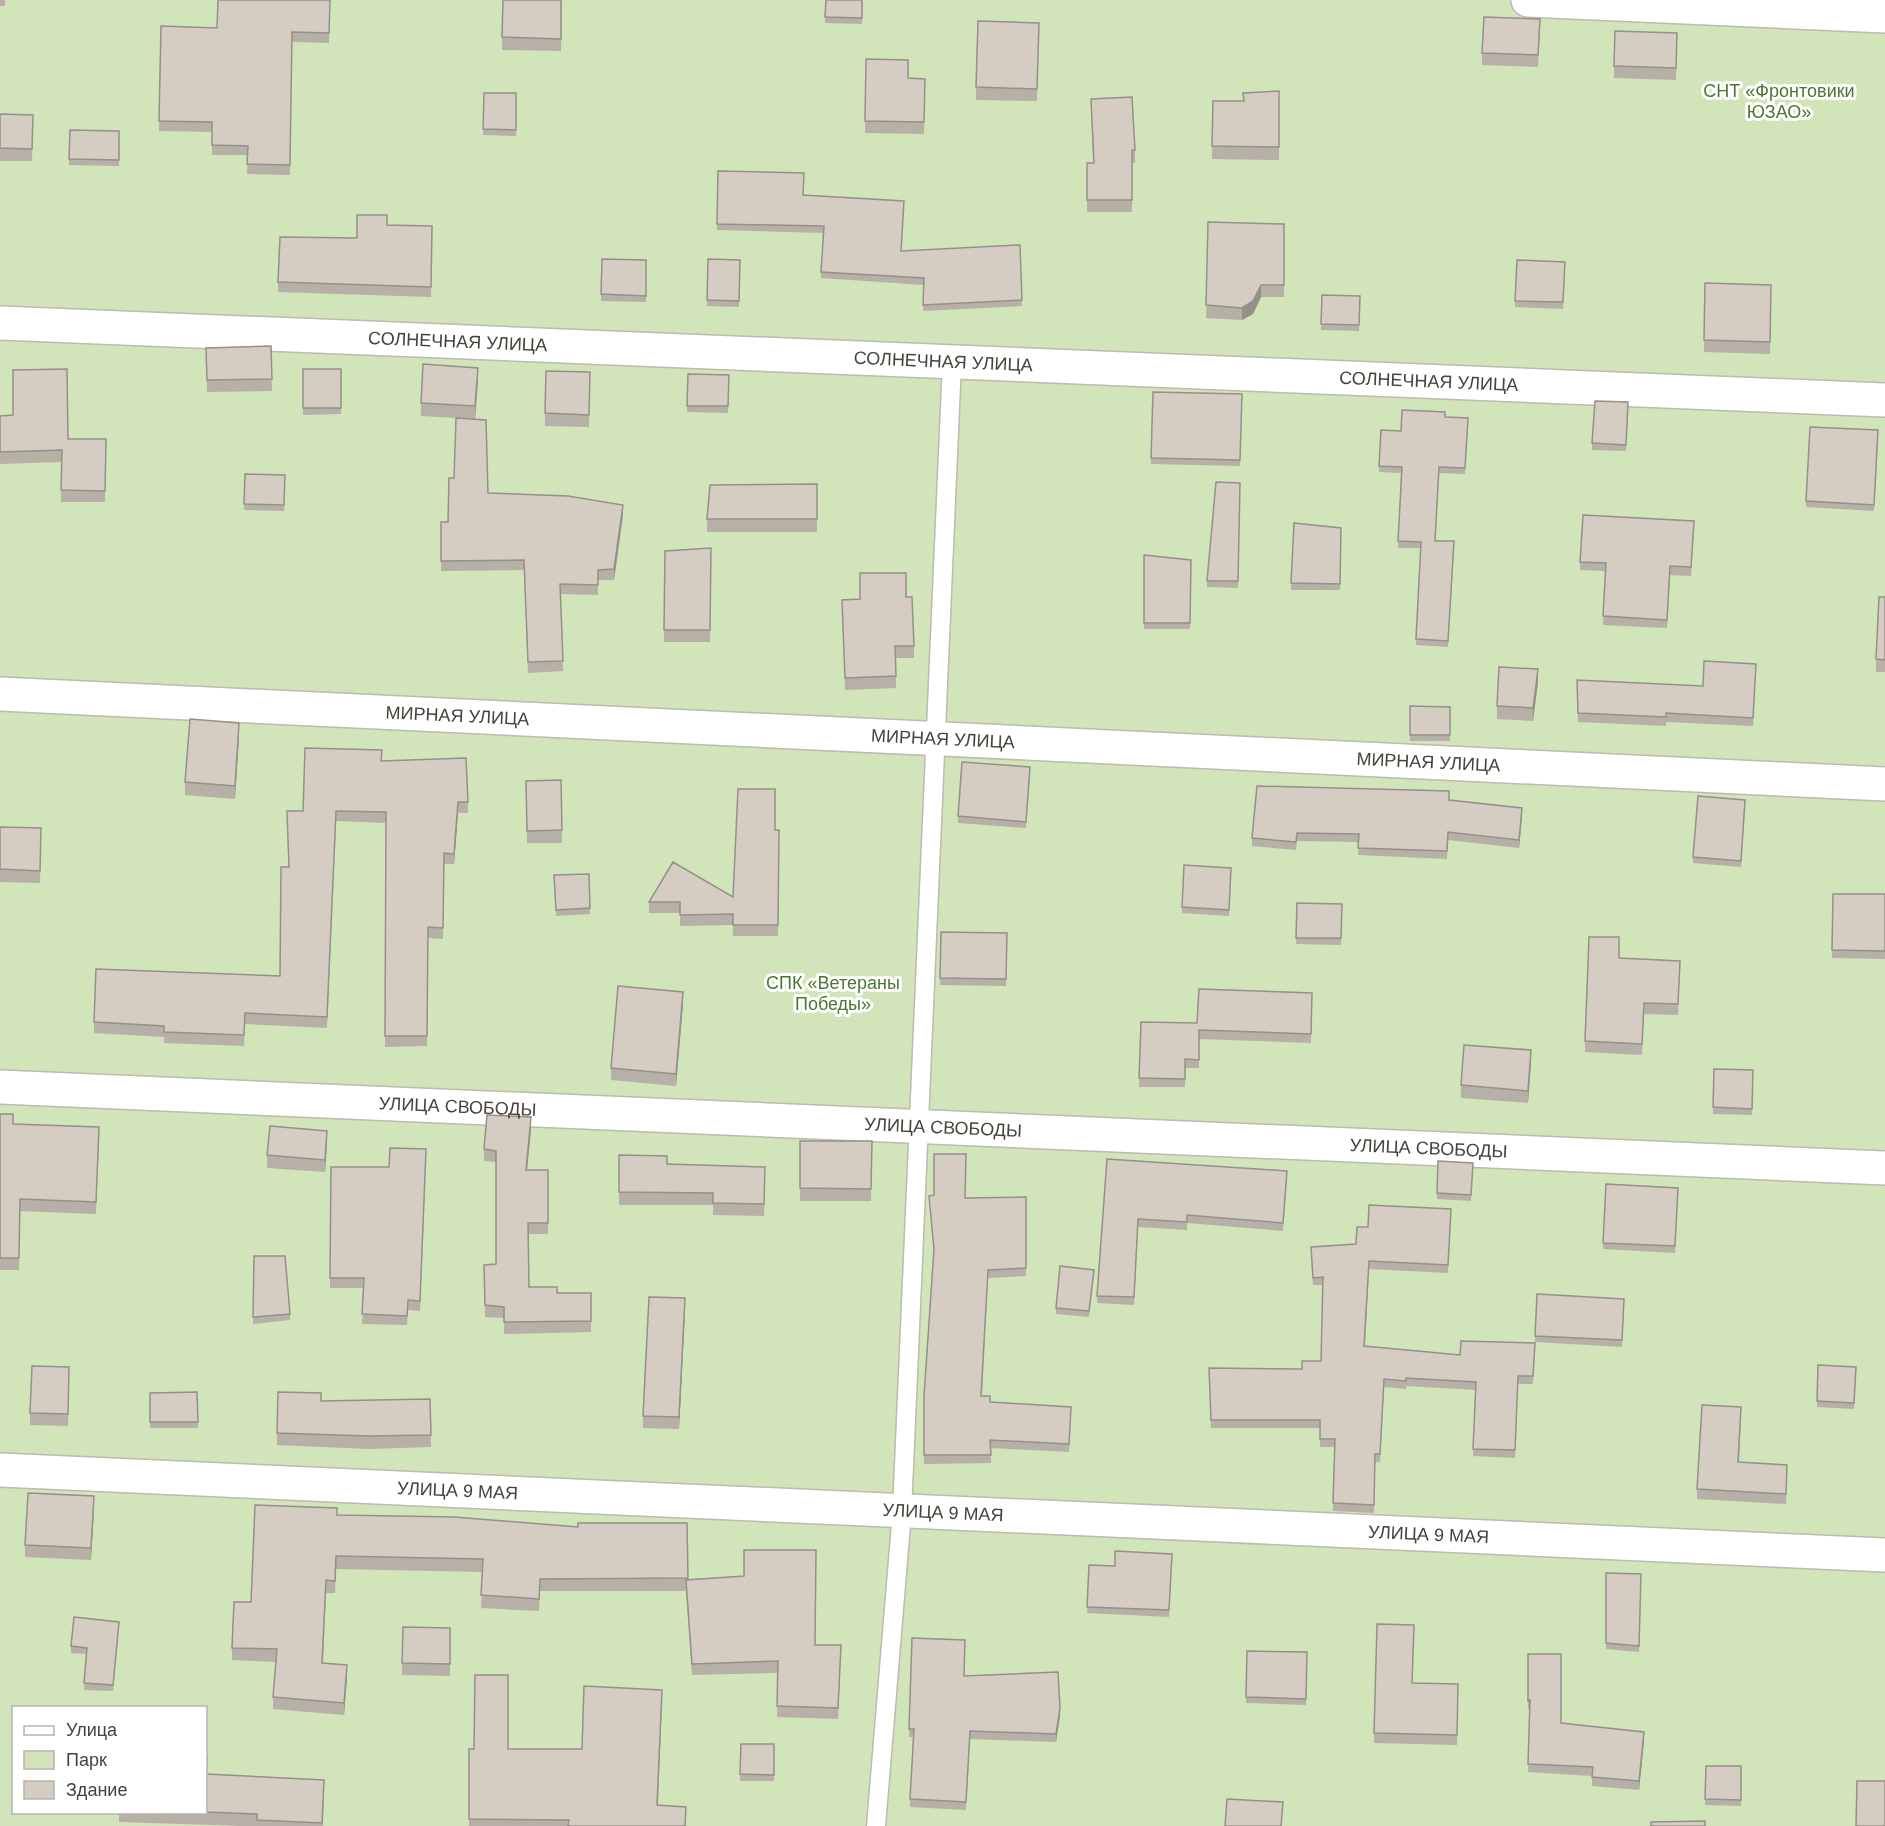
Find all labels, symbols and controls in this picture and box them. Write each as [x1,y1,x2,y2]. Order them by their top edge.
park label: СНТ «Фронтовики ЮЗАО» [1703,81,1855,122]
street label: СОЛНЕЧНАЯ УЛИЦА [368,328,548,355]
street label: СОЛНЕЧНАЯ УЛИЦА [853,348,1033,375]
street label: СОЛНЕЧНАЯ УЛИЦА [1339,368,1519,395]
street label: МИРНАЯ УЛИЦА [385,702,530,729]
street label: МИРНАЯ УЛИЦА [871,726,1015,752]
street label: МИРНАЯ УЛИЦА [1356,749,1501,776]
park label: СПК «Ветераны Победы» [766,973,900,1014]
street label: УЛИЦА СВОБОДЫ [378,1093,537,1120]
street label: УЛИЦА СВОБОДЫ [864,1114,1022,1141]
street label: УЛИЦА СВОБОДЫ [1349,1135,1508,1162]
street label: УЛИЦА 9 МАЯ [397,1478,518,1503]
street label: УЛИЦА 9 МАЯ [882,1500,1004,1525]
street label: УЛИЦА 9 МАЯ [1368,1522,1489,1547]
legend [12,1706,207,1814]
text: Улица [66,1720,118,1740]
text: Парк [66,1750,107,1770]
text: Здание [66,1780,127,1800]

